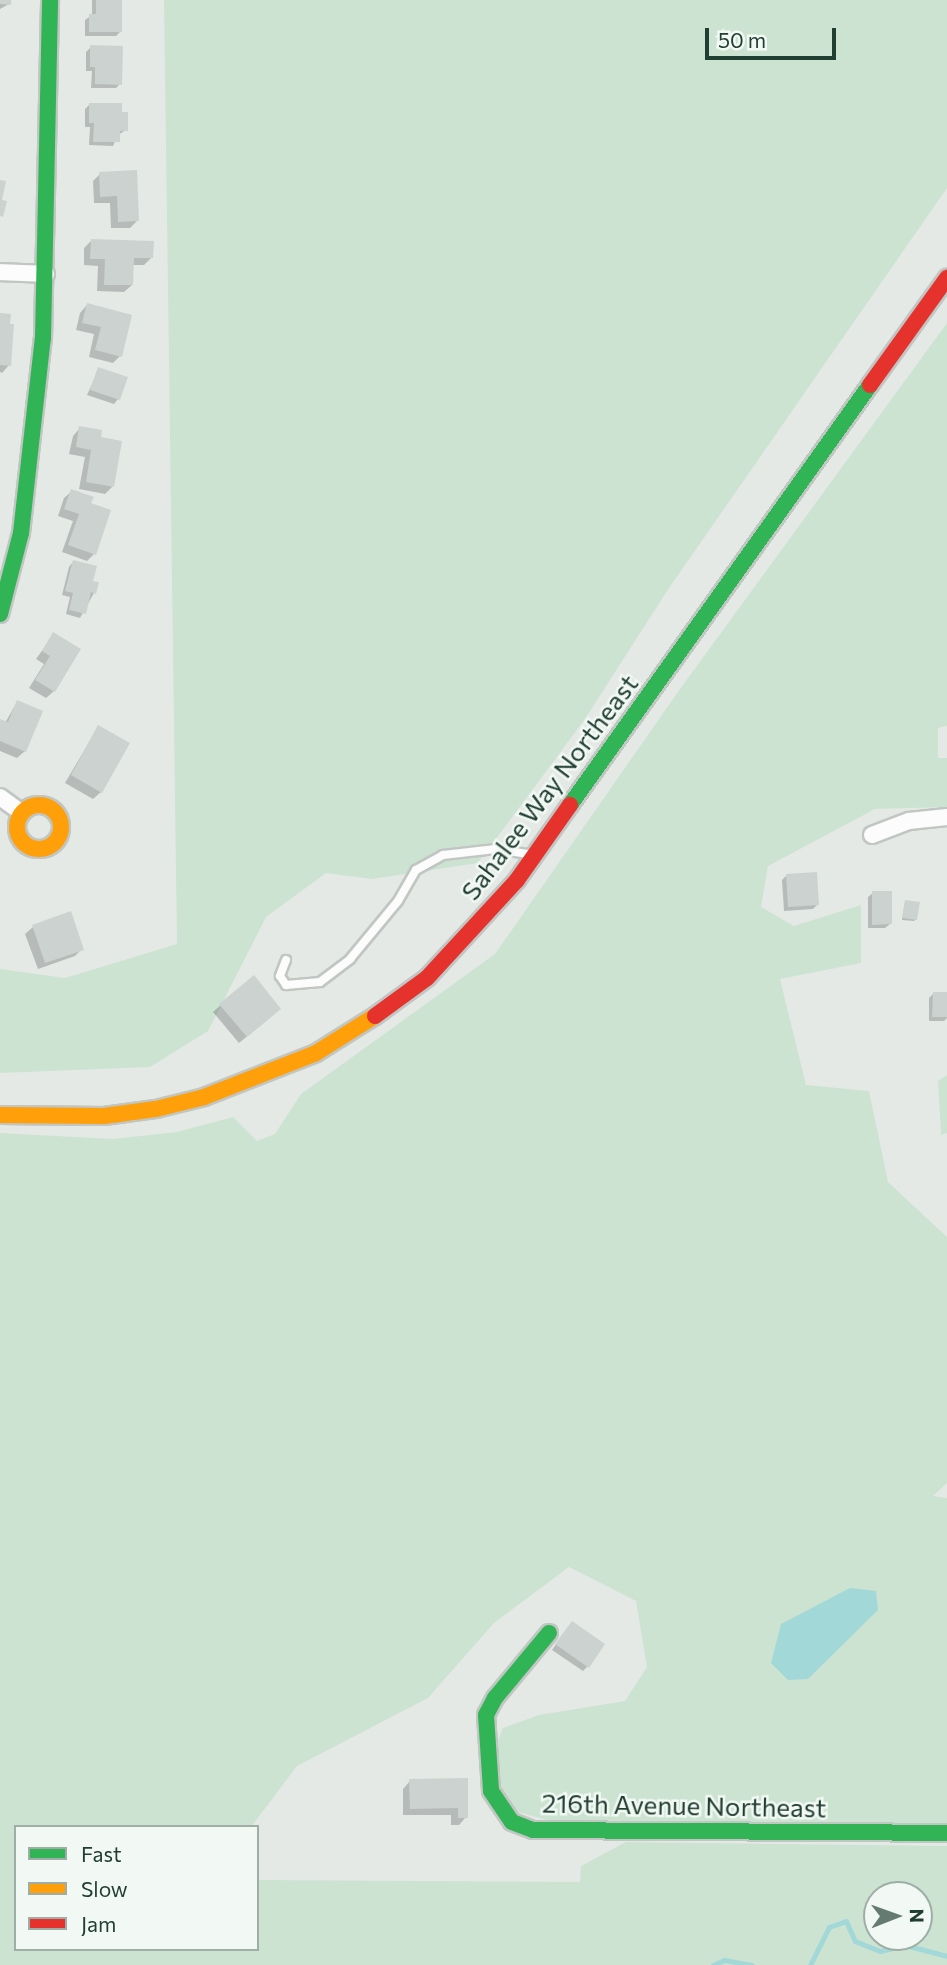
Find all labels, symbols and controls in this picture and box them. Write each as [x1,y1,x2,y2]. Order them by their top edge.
scale bar [709,14,840,58]
text: 50 m [718,27,766,52]
street label: Sahalee Way Northeast [454,668,644,906]
street label: 216th Avenue Northeast [542,1787,826,1823]
legend [14,1825,259,1951]
text: Fast [81,1841,122,1866]
text: Slow [81,1876,128,1901]
north arrow [863,1881,933,1951]
text: N [906,1908,929,1923]
text: Jam [81,1911,116,1936]

